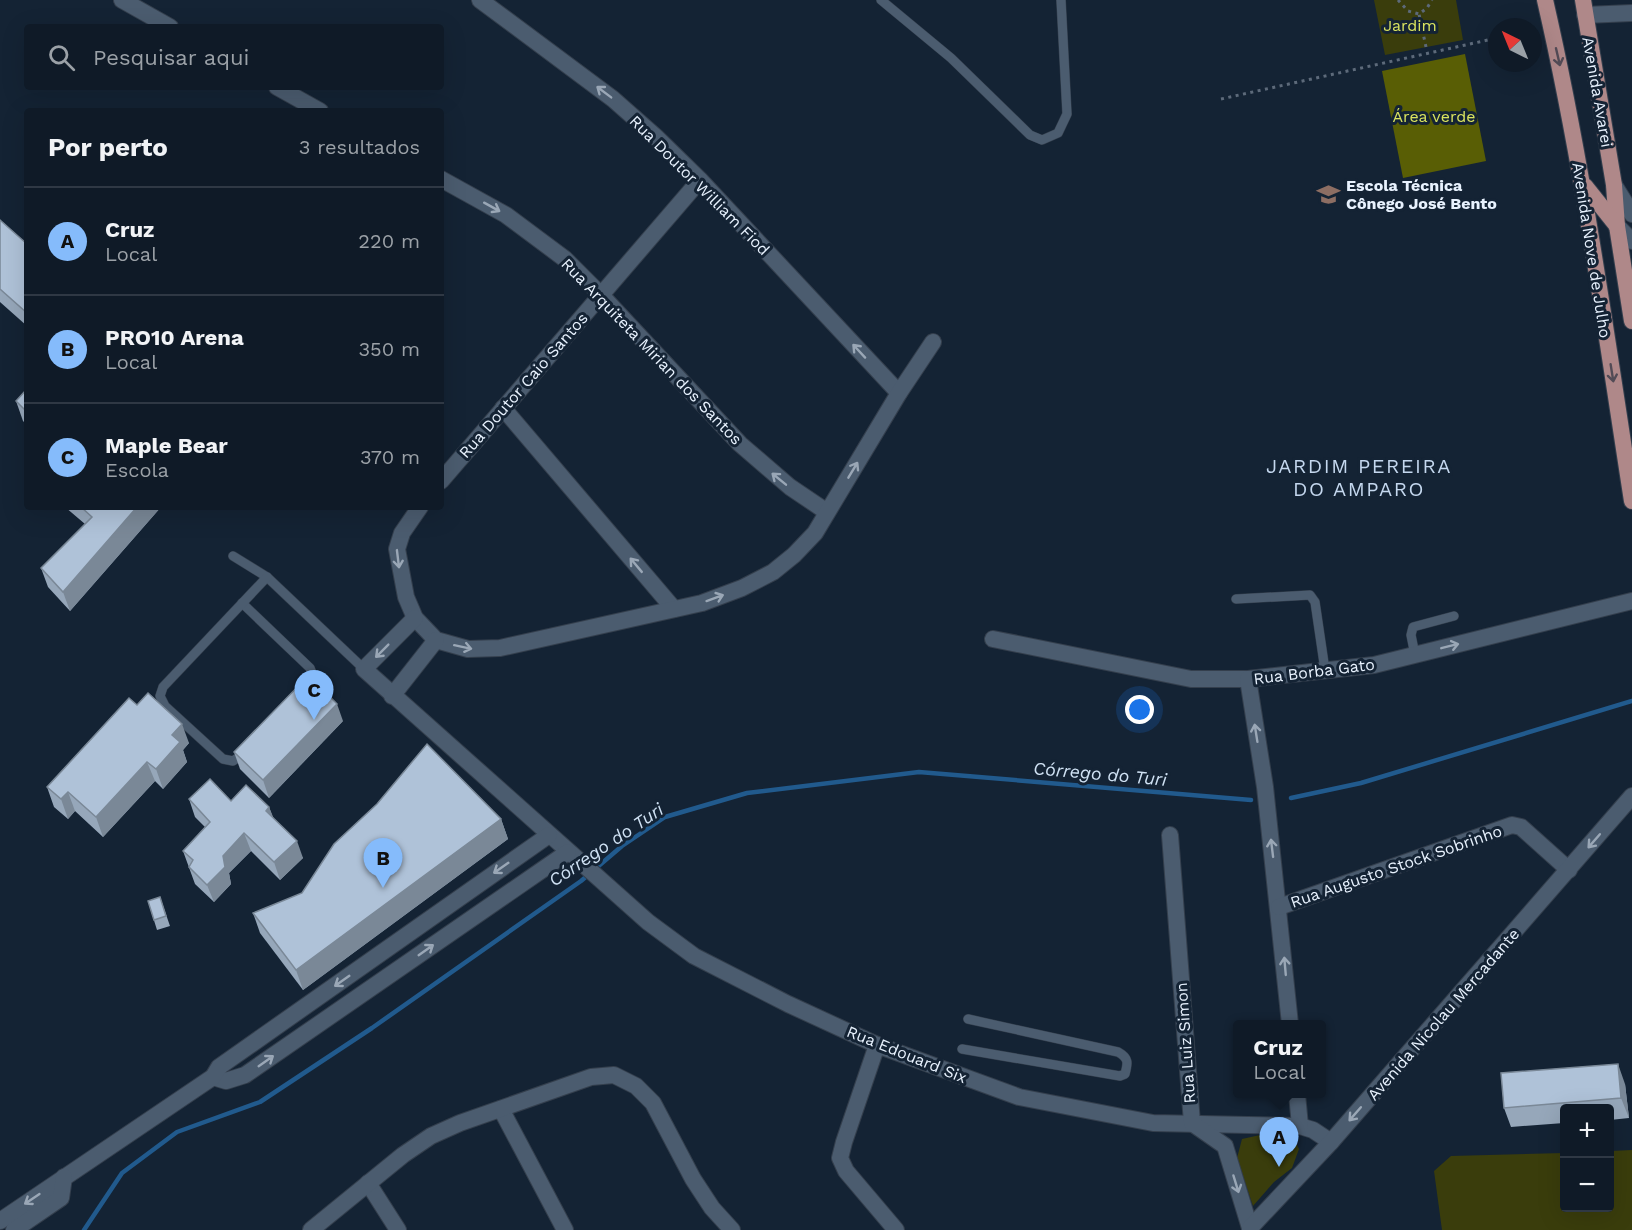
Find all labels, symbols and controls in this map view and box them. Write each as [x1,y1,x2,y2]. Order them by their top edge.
park label: Jardim [1383,16,1437,35]
north arrow [1488,18,1542,72]
search box [24,24,444,90]
street label: Avenida Avarei [1578,35,1617,149]
icon: search [45,41,78,74]
text: Pesquisar aqui [93,45,249,70]
one-way arrow [1553,47,1565,66]
one-way arrow [597,86,613,99]
park label: Área verde [1393,107,1475,126]
street label: Rua Doutor William Fiod [626,111,774,259]
text: Por perto [48,132,168,162]
text: 3 resultados [299,135,420,159]
street label: Avenida Nove de Julho [1568,161,1615,339]
place label: Escola Técnica Cônego José Bento [1346,176,1497,213]
school or university icon: Escola Técnica Cônego José Bento [1315,181,1341,207]
one-way arrow [483,201,500,213]
text: Cruz [105,217,154,242]
text: A [61,229,74,253]
text: 220 m [358,229,420,253]
text: Local [105,242,157,266]
street label: Rua Arquiteta Mirian dos Santos [557,254,746,448]
street label: Rua Doutor Caio Santos [455,309,592,462]
text: PRO10 Arena [105,325,244,350]
text: B [61,337,74,361]
text: 350 m [358,337,420,361]
one-way arrow [852,343,866,358]
text: Local [105,350,157,374]
one-way arrow [1607,363,1618,383]
text: Maple Bear [105,433,228,458]
text: C [61,445,74,469]
text: 370 m [360,445,420,469]
district label: JARDIM PEREIRA DO AMPARO [1266,454,1452,501]
text: Escola [105,458,169,482]
one-way arrow [847,462,859,479]
one-way arrow [772,472,788,485]
one-way arrow [393,549,404,569]
one-way arrow [629,558,643,573]
one-way arrow [705,592,724,603]
one-way arrow [1440,639,1459,651]
one-way arrow [453,642,472,653]
one-way arrow [375,643,390,658]
street label: Rua Borba Gato [1252,655,1376,688]
pin: C [294,670,334,720]
your location [1125,695,1154,724]
one-way arrow [1251,724,1262,743]
water label: Córrego do Turi [1033,757,1169,790]
water label: Córrego do Turi [544,798,668,891]
street label: Rua Augusto Stock Sobrinho [1288,821,1504,912]
one-way arrow [1587,833,1601,848]
pin: B [364,838,403,888]
one-way arrow [1267,839,1278,859]
one-way arrow [494,862,510,874]
street label: Avenida Nicolau Mercadante [1364,924,1523,1104]
one-way arrow [417,944,434,956]
one-way arrow [1279,957,1290,977]
one-way arrow [334,975,350,987]
street label: Rua Luiz Simon [1172,982,1199,1104]
popup [1233,1020,1326,1098]
street label: Rua Edouard Six [844,1022,970,1087]
text: Cruz [1253,1035,1303,1060]
one-way arrow [257,1055,273,1067]
text: Local [1253,1060,1306,1084]
map controls [1560,1104,1614,1212]
button: + [1560,1104,1614,1158]
one-way arrow [1348,1107,1362,1122]
pin: A [1260,1118,1298,1167]
button: − [1560,1158,1614,1212]
one-way arrow [1231,1174,1242,1193]
one-way arrow [24,1193,41,1205]

